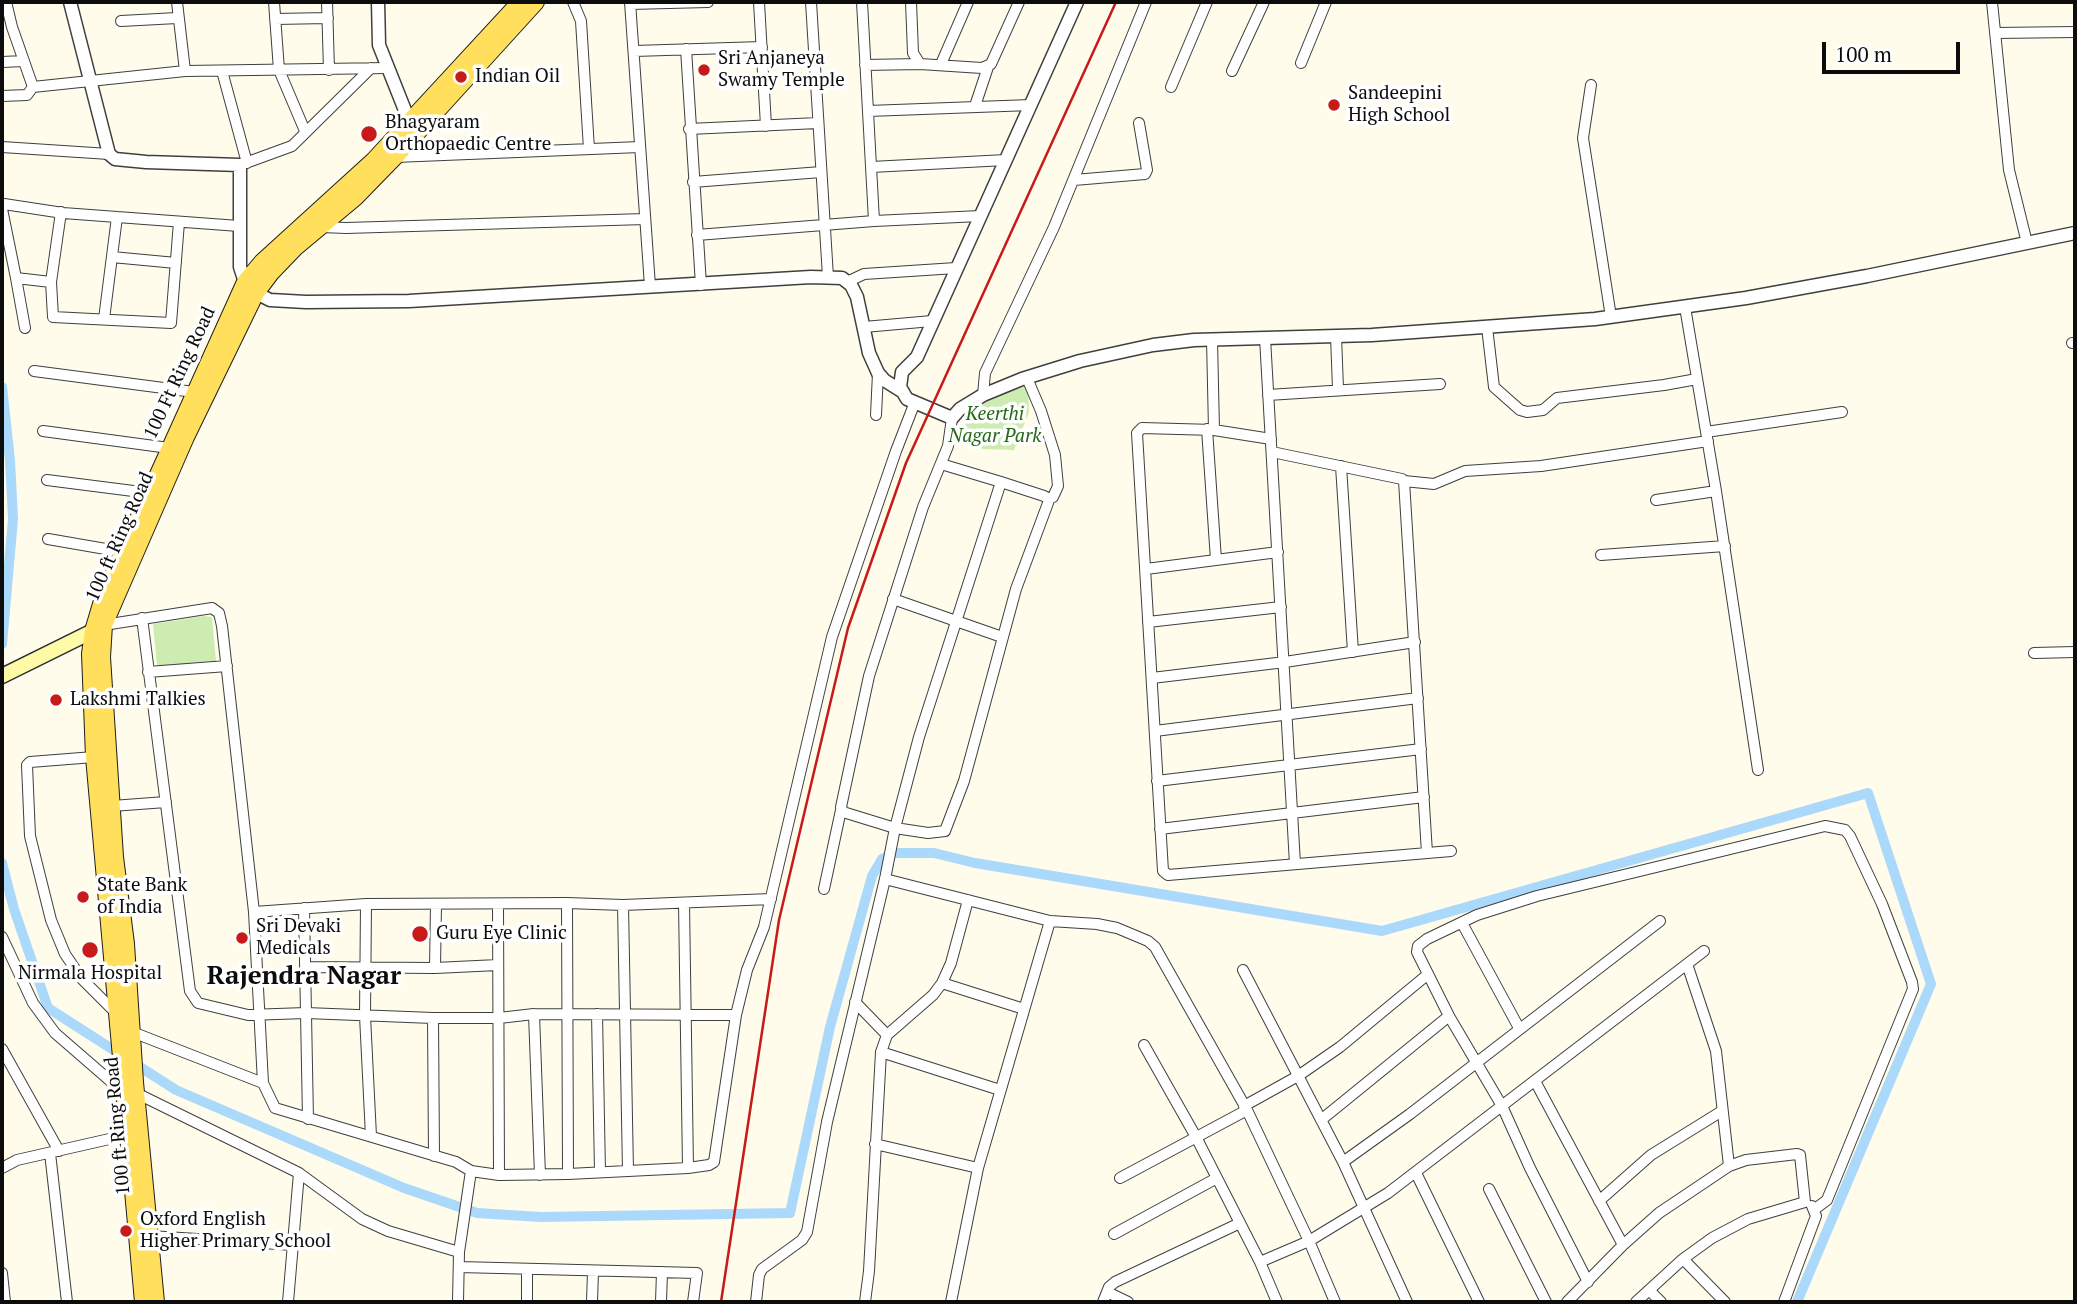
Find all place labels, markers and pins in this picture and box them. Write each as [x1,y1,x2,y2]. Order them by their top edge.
place label: Sri Anjaneya Swamy Temple [718,48,845,92]
marker: Sri Anjaneya Swamy Temple [696,62,712,78]
place label: Indian Oil [475,66,560,88]
marker: Indian Oil [453,69,469,85]
place label: Sandeepini High School [1348,83,1450,127]
marker: Sandeepini High School [1326,97,1342,113]
place label: Bhagyaram Orthopaedic Centre [385,112,551,156]
marker: Bhagyaram Orthopaedic Centre [359,124,379,144]
place label: Lakshmi Talkies [70,689,206,711]
marker: Lakshmi Talkies [48,692,64,708]
place label: State Bank of India [97,875,187,919]
marker: State Bank of India [75,889,91,905]
place label: Sri Devaki Medicals [256,916,341,960]
place label: Guru Eye Clinic [436,923,567,945]
marker: Guru Eye Clinic [410,924,430,944]
marker: Sri Devaki Medicals [234,930,250,946]
marker: Nirmala Hospital [80,940,100,960]
place label: Nirmala Hospital [18,963,162,985]
place label: Oxford English Higher Primary School [140,1209,331,1253]
marker: Oxford English Higher Primary School [118,1223,134,1239]

